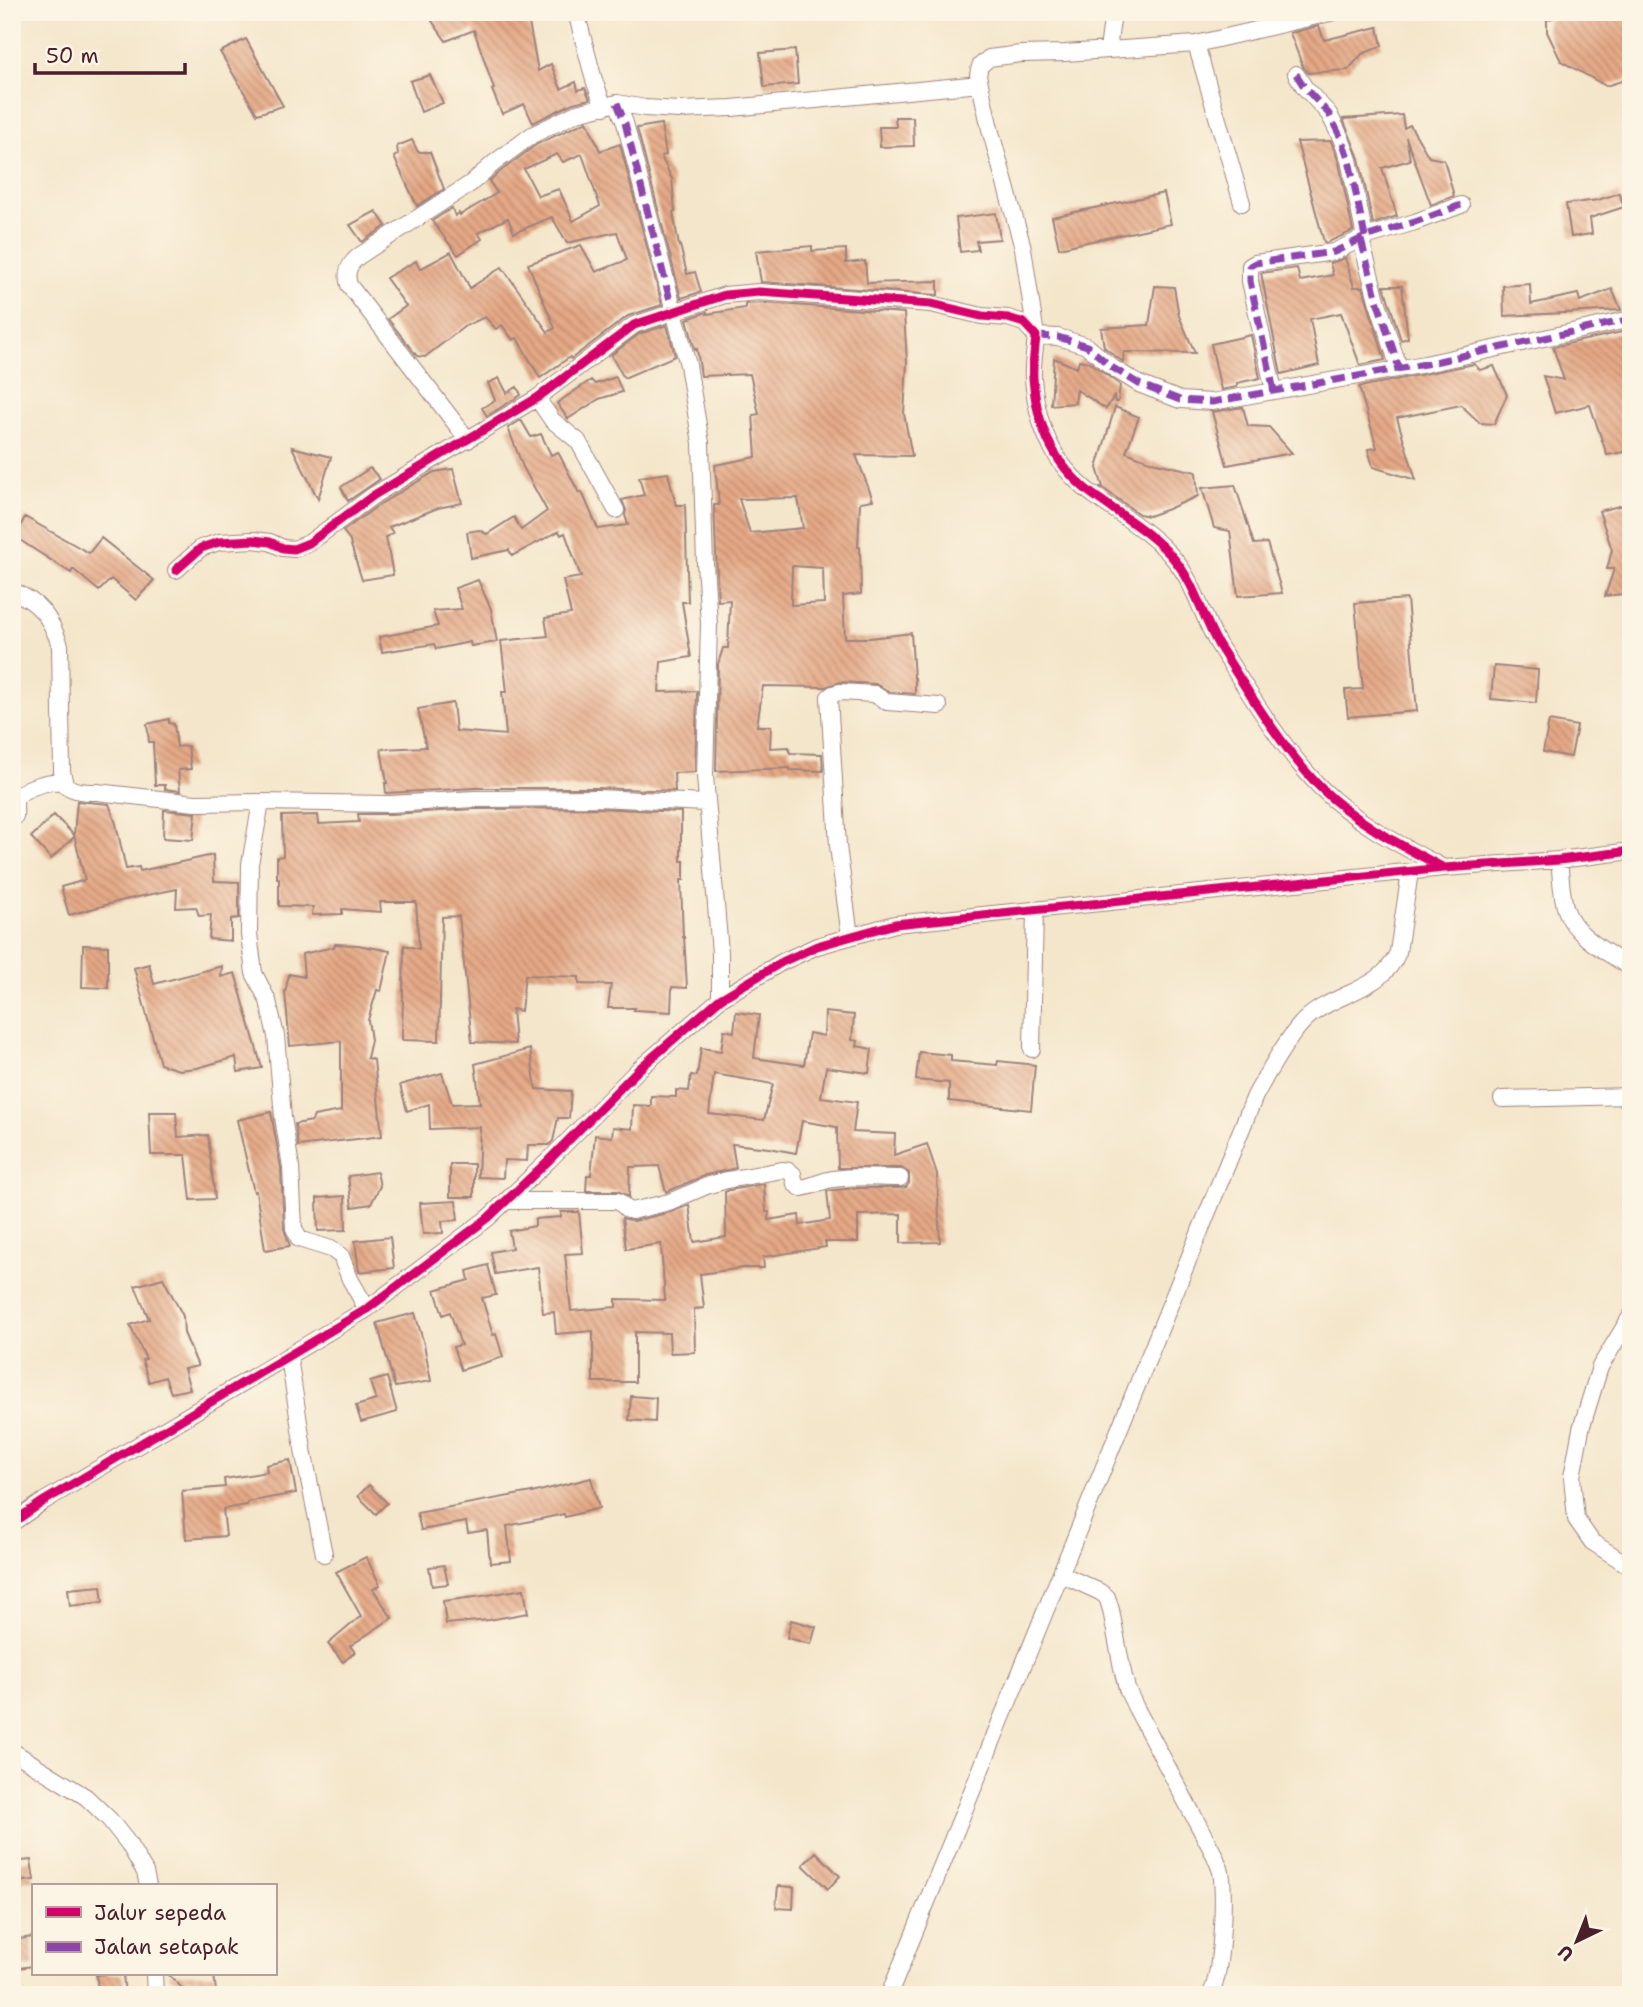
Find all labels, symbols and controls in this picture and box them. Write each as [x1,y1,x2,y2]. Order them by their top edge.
scale bar [35,32,186,76]
text: 50 m [46,42,99,70]
legend [32,1884,276,1976]
text: Jalur sepeda [94,1899,226,1927]
north arrow [1542,1906,1612,1976]
text: Jalan setapak [94,1933,239,1961]
text: U [1552,1939,1579,1967]

